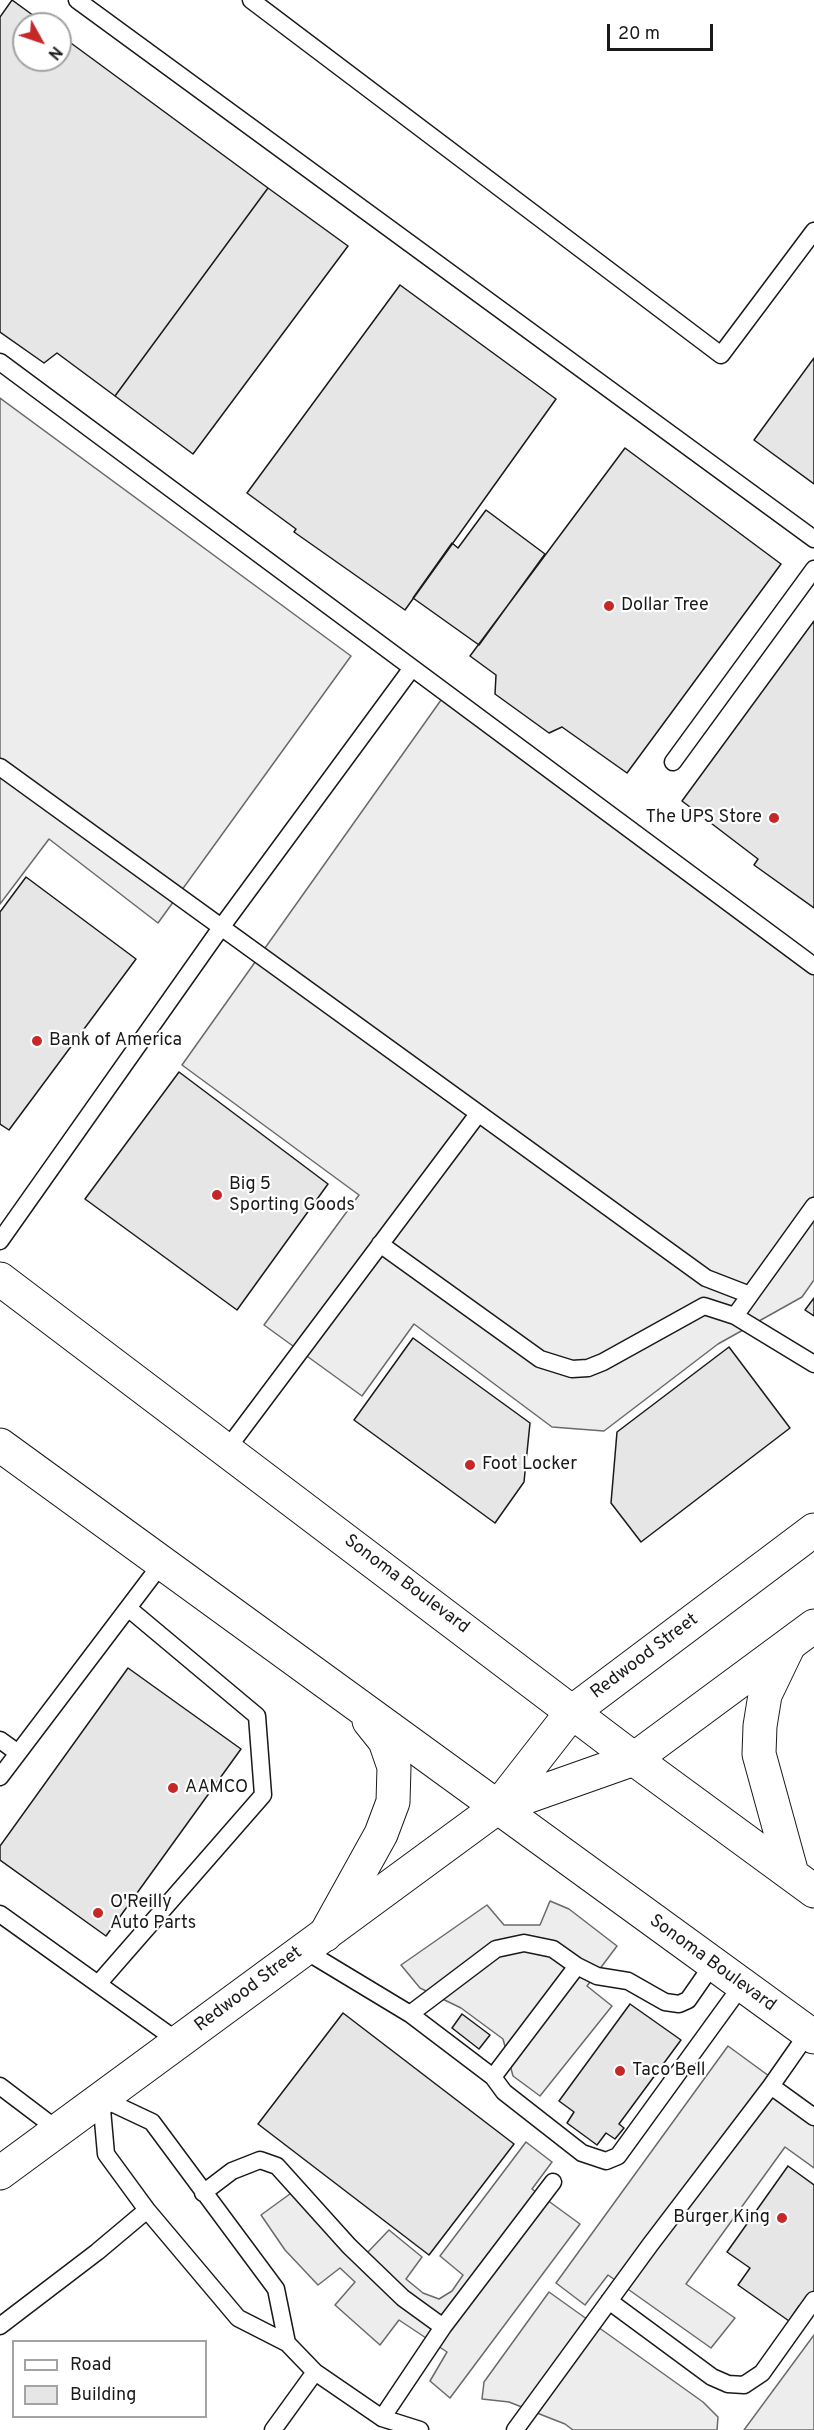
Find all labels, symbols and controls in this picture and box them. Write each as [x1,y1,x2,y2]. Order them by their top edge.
north arrow [12,12,72,72]
scale bar [610,12,716,50]
text: 20 m [618,23,660,46]
text: N [43,41,66,63]
place label: Dollar Tree [621,595,709,617]
marker: Dollar Tree [602,599,616,613]
place label: The UPS Store [645,807,762,829]
marker: The UPS Store [767,811,781,825]
place label: Bank of America [49,1030,182,1052]
marker: Bank of America [30,1034,44,1048]
place label: Big 5 Sporting Goods [229,1174,355,1216]
marker: Big 5 Sporting Goods [210,1188,224,1202]
place label: Foot Locker [482,1454,577,1476]
marker: Foot Locker [463,1458,477,1472]
street label: Sonoma Boulevard [339,1531,473,1639]
street label: Redwood Street [587,1610,703,1704]
place label: AAMCO [185,1777,248,1799]
marker: AAMCO [166,1781,180,1795]
place label: O'Reilly Auto Parts [110,1892,196,1934]
marker: O'Reilly Auto Parts [91,1906,105,1920]
street label: Sonoma Boulevard [644,1911,780,2017]
street label: Redwood Street [191,1943,307,2037]
place label: Taco Bell [632,2060,706,2082]
marker: Taco Bell [613,2064,627,2078]
place label: Burger King [673,2207,770,2229]
marker: Burger King [775,2211,789,2225]
legend [12,2340,207,2418]
text: Road [70,2354,112,2377]
text: Building [70,2384,136,2407]

